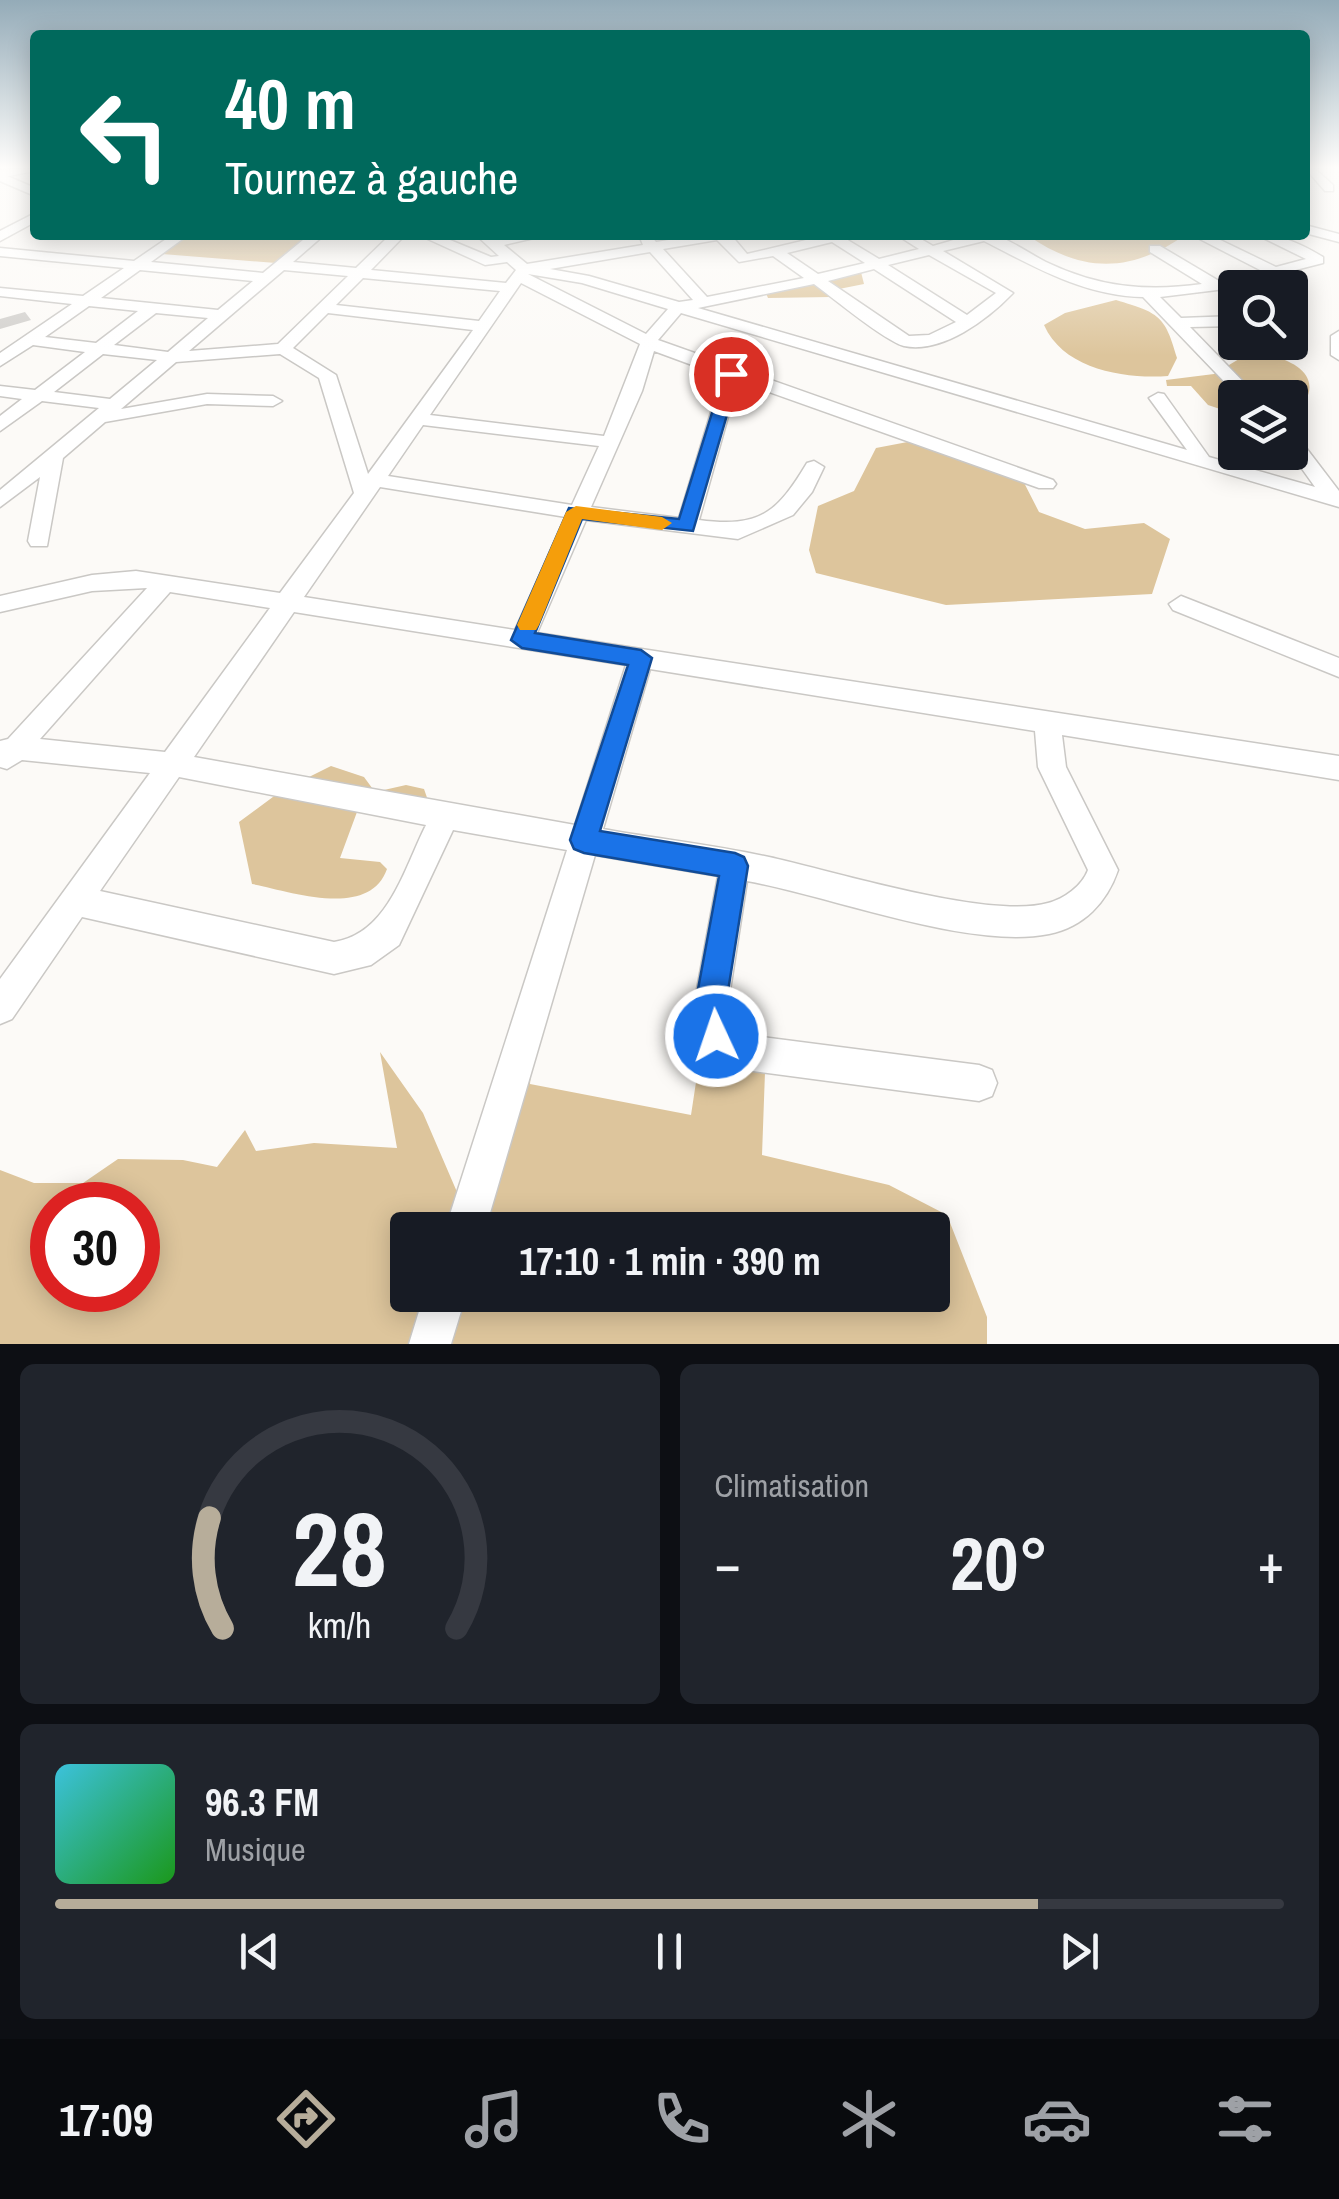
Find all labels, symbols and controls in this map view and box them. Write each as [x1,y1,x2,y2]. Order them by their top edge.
text: 40 m [225,57,356,151]
icon: left [60,70,190,200]
text: Tournez à gauche [225,147,518,208]
map controls [1218,270,1308,470]
button: search [1218,270,1308,360]
pin [689,332,774,417]
icon: arrive [704,347,759,402]
button: layers [1218,380,1308,470]
position arrow [664,984,768,1088]
speed limit sign: 30 [30,1182,160,1312]
text: 17:10 · 1 min · 390 m [519,1236,821,1287]
text: Climatisation [715,1464,869,1507]
text: 28 [292,1478,387,1618]
text: 20° [950,1512,1048,1613]
text: − [715,1526,741,1600]
text: + [1258,1526,1284,1600]
text: km/h [308,1601,372,1649]
text: 96.3 FM [205,1777,319,1828]
text: Musique [205,1828,306,1871]
icon: previous [232,1924,287,1979]
icon: pause [642,1924,697,1979]
icon: next [1052,1924,1107,1979]
icon: directions [271,2084,341,2154]
icon: music [459,2084,529,2154]
icon: phone [647,2084,717,2154]
icon: climate [834,2084,904,2154]
icon: car [1022,2084,1092,2154]
icon: filters [1210,2084,1280,2154]
text: 17:09 [59,2089,153,2150]

